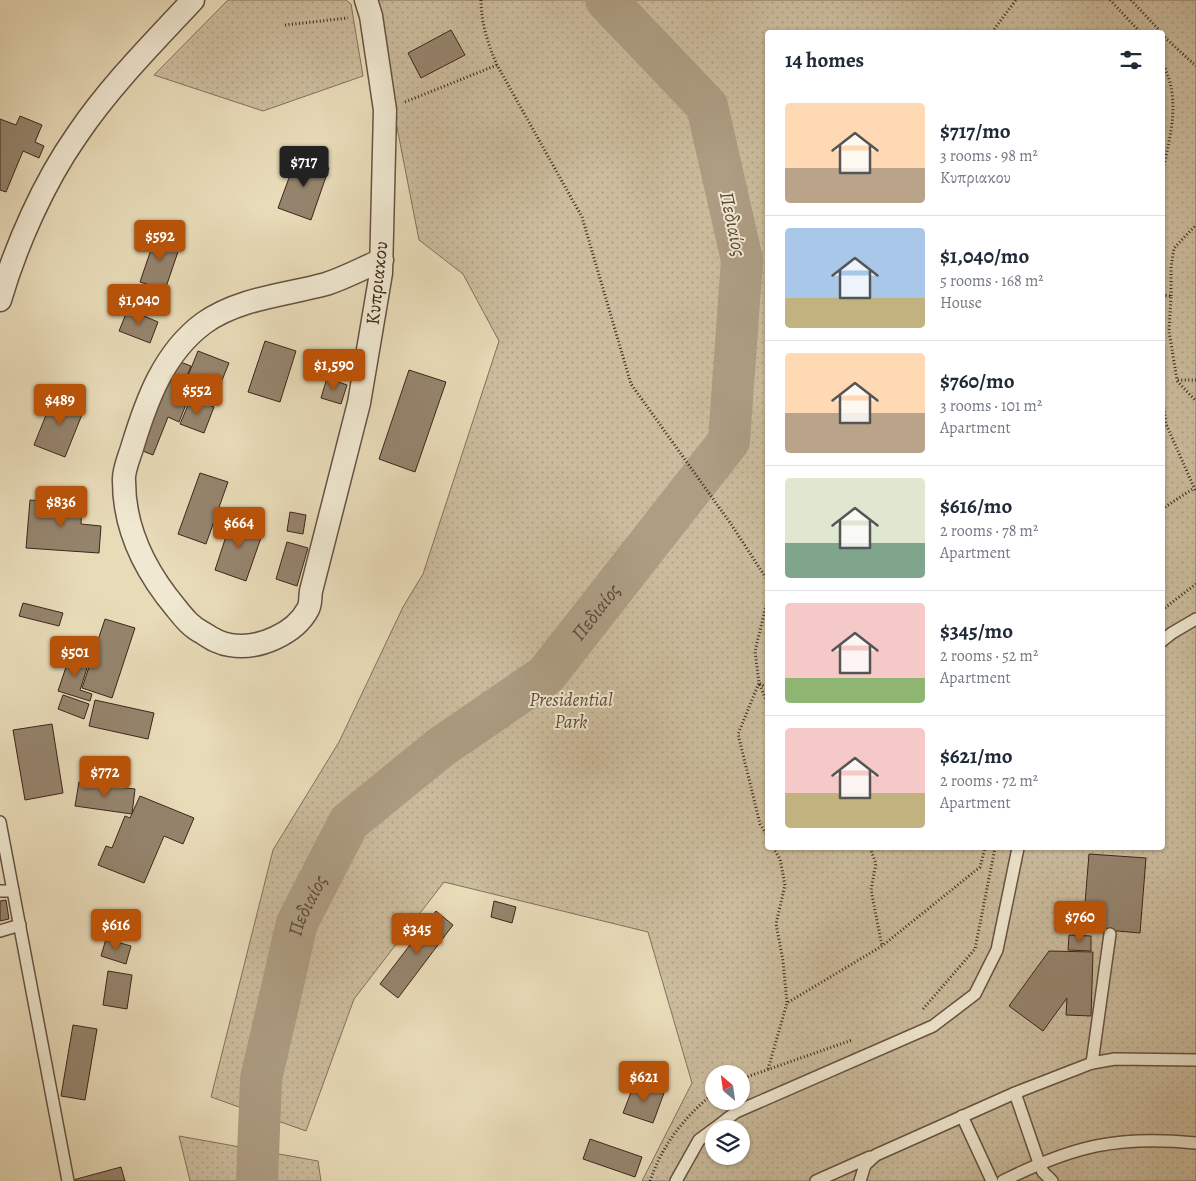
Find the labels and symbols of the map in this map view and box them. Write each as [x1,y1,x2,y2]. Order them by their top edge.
pin: $717 [274,146,334,188]
water label: Πεδιαίος [713,189,753,259]
pin: $592 [130,220,190,262]
street label: Κυπριακου [360,240,394,326]
pin: $1,040 [98,284,180,326]
pin: $1,590 [293,348,375,391]
pin: $552 [167,374,227,416]
pin: $489 [30,384,90,426]
pin: $836 [31,486,91,528]
pin: $664 [209,506,269,549]
water label: Πεδιαίος [565,577,627,646]
pin: $501 [45,636,105,678]
park label: Presidential Park [529,687,613,735]
pin: $772 [75,756,135,798]
water label: Πεδιαίος [281,870,333,939]
pin: $760 [1050,900,1110,943]
pin: $616 [86,908,146,951]
pin: $345 [387,912,447,955]
pin: $621 [614,1060,674,1103]
north arrow [705,1065,750,1110]

